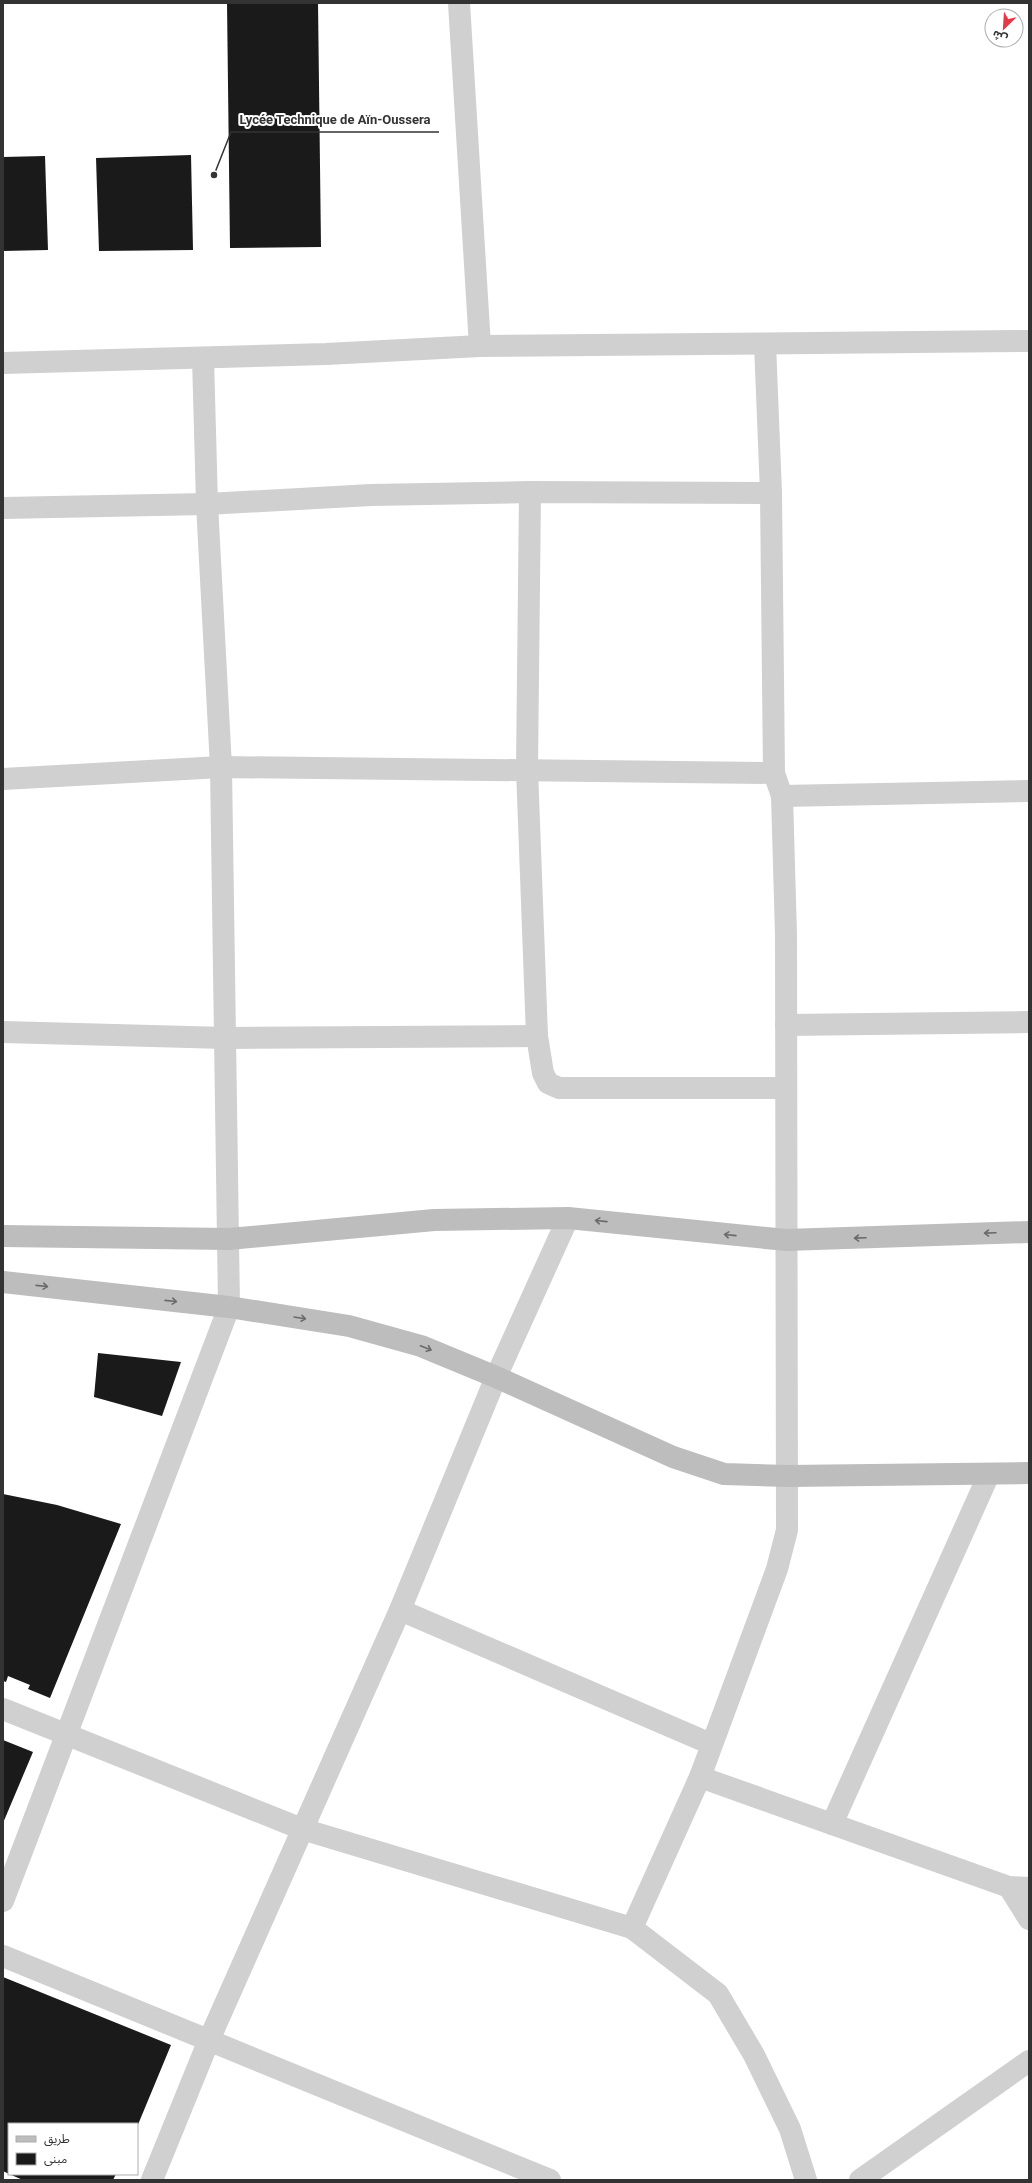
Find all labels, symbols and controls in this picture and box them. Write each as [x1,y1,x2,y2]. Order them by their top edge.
north arrow [984,8,1024,48]
text: ش [990,28,1010,46]
callout: Lycée Technique de Aïn-Oussera [231,107,439,132]
text: Lycée Technique de Aïn-Oussera [240,112,430,127]
one-way arrow [595,1218,608,1225]
one-way arrow [984,1229,997,1237]
one-way arrow [724,1231,737,1238]
one-way arrow [854,1234,867,1241]
one-way arrow [35,1282,48,1290]
one-way arrow [164,1297,177,1305]
one-way arrow [293,1314,306,1322]
one-way arrow [419,1345,431,1352]
legend [8,2123,138,2175]
text: طريق [44,2132,70,2147]
text: مبنى [44,2152,67,2166]

